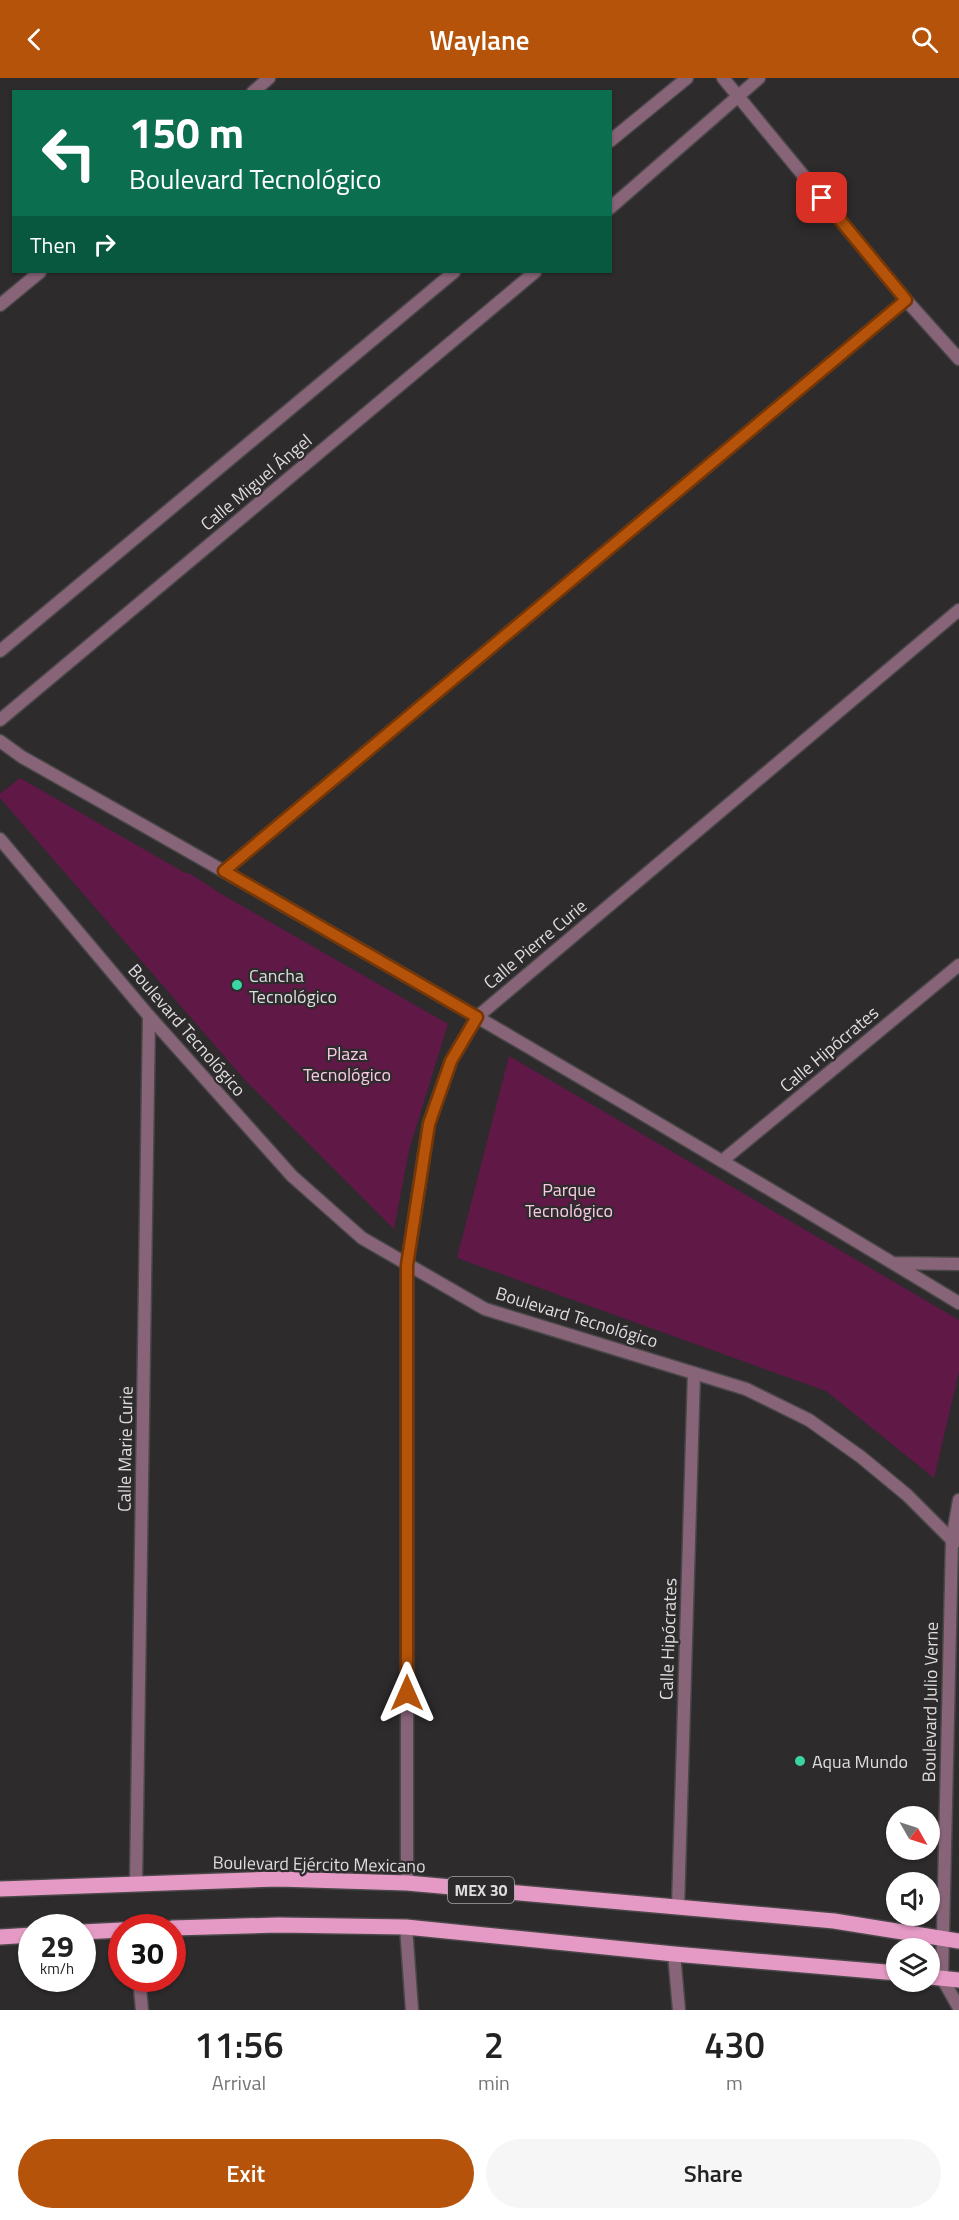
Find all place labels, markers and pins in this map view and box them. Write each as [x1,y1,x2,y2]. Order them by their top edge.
pin [796,172,847,223]
place label: Cancha Tecnológico [249,962,337,1010]
marker: Cancha Tecnológico [230,978,244,992]
place label: Aqua Mundo [812,1748,908,1775]
marker: Aqua Mundo [793,1754,807,1768]

